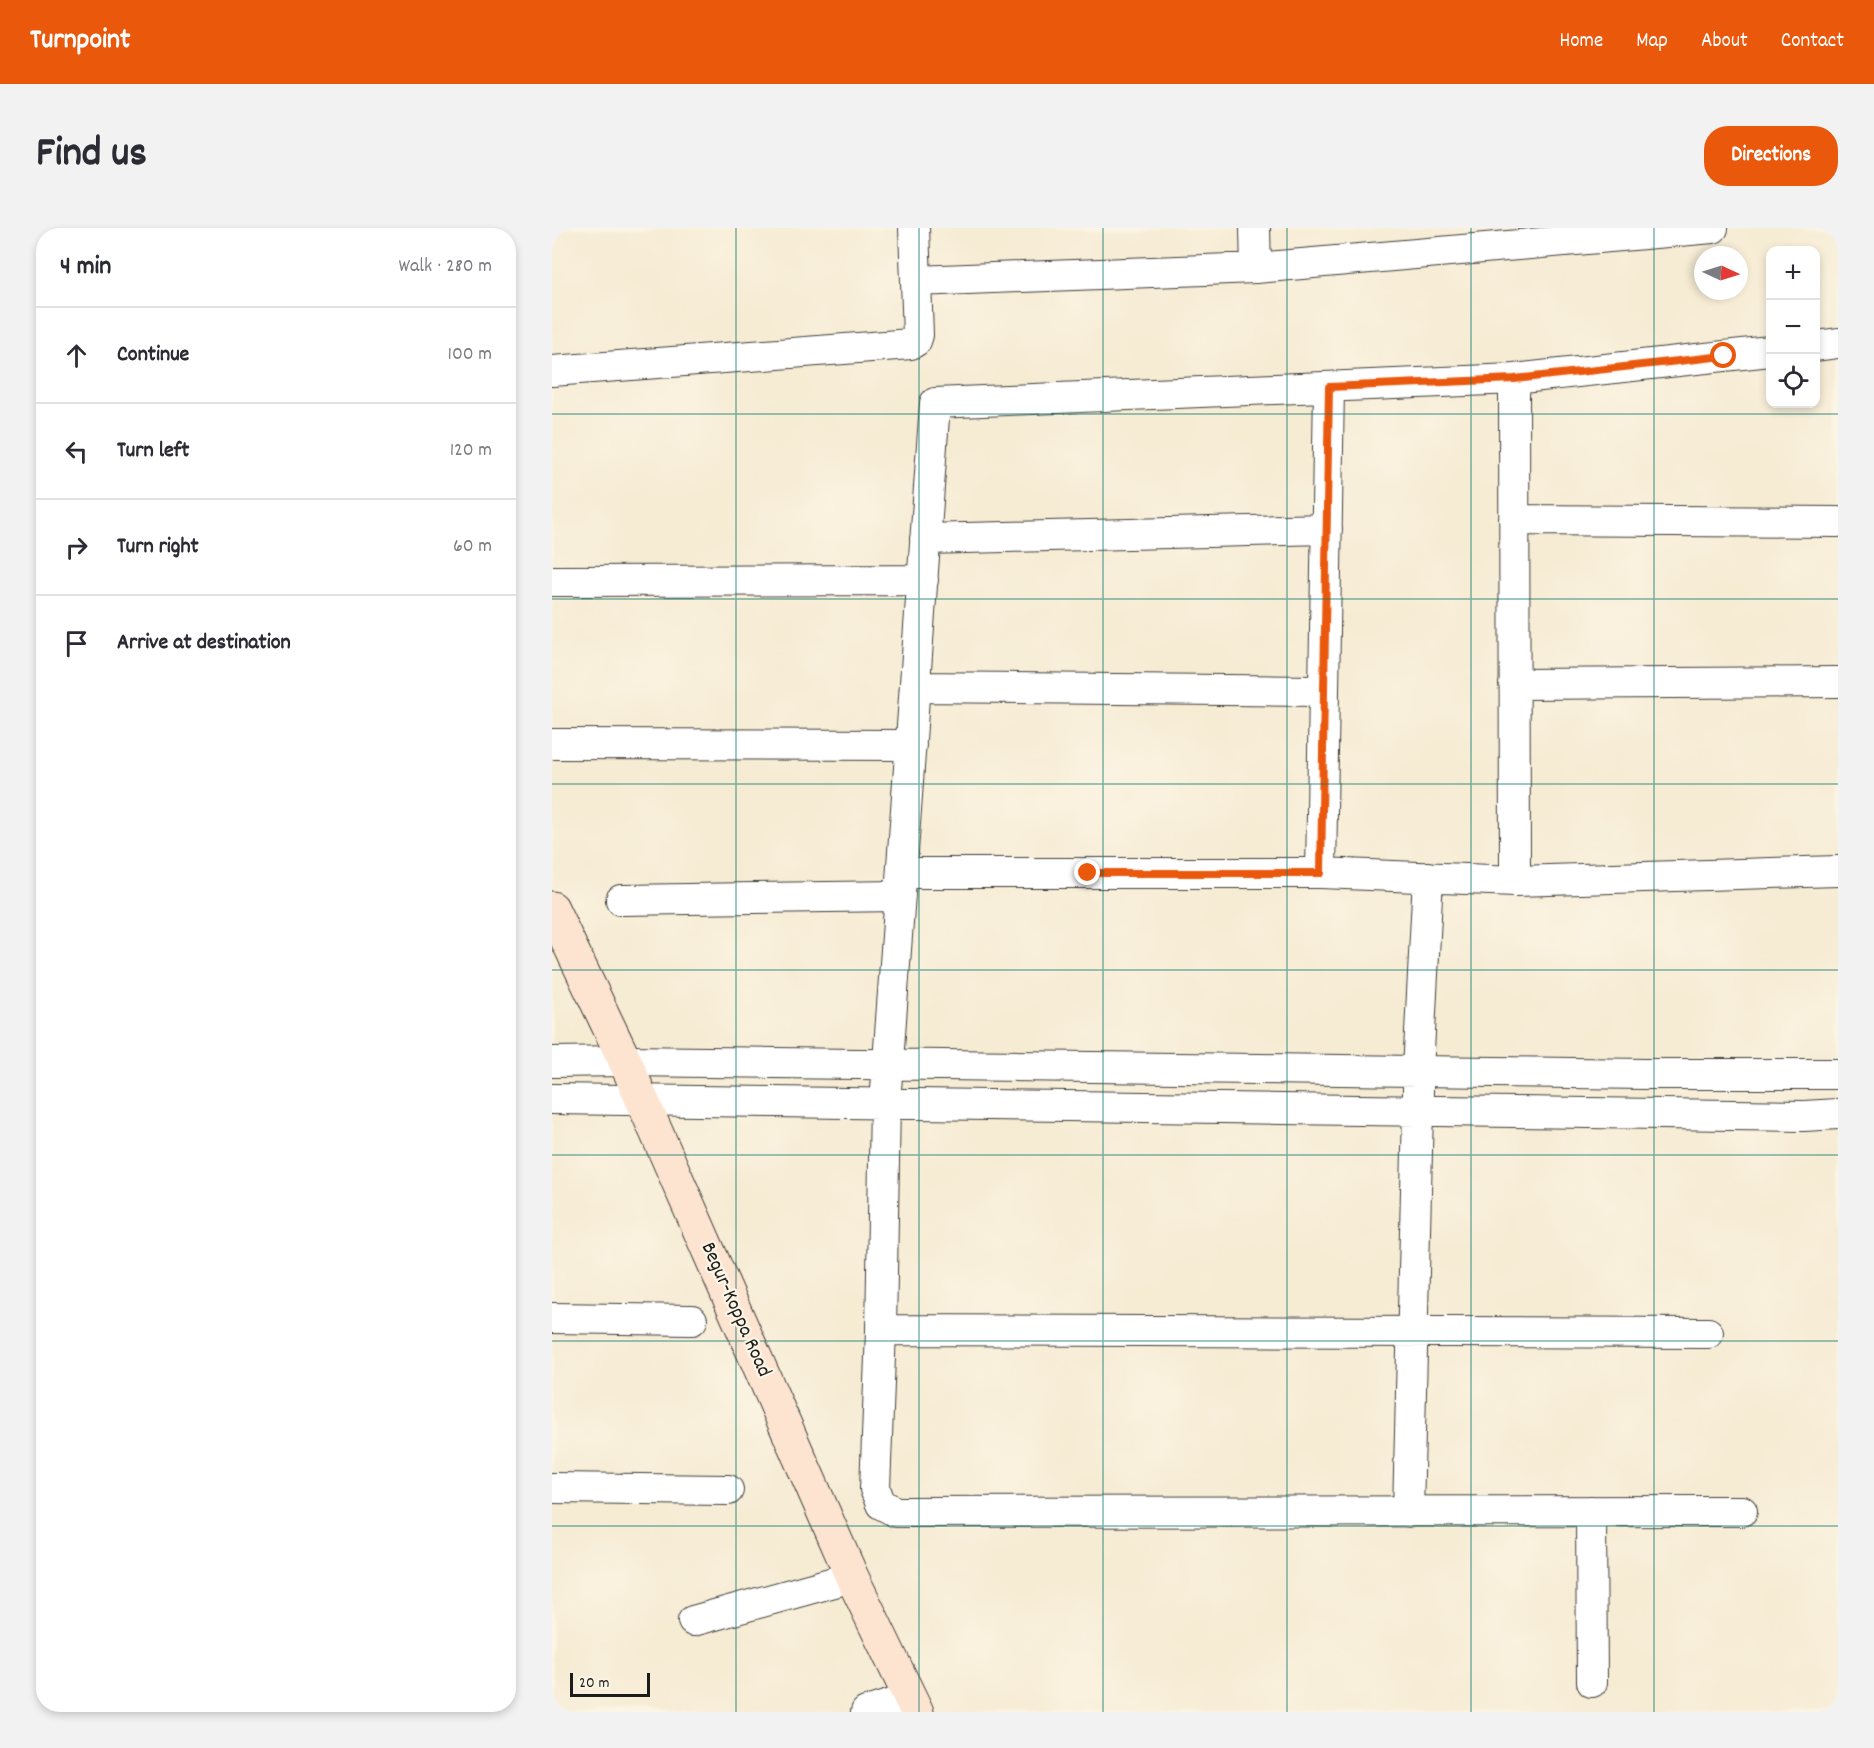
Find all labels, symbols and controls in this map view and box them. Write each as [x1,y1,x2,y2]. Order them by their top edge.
text: Turnpoint [30,22,130,62]
text: Home [1559,27,1603,57]
text: Map [1636,27,1668,57]
text: About [1701,27,1748,57]
text: Contact [1781,27,1844,57]
text: Find us [36,126,147,186]
button: Directions [1704,126,1838,186]
north arrow [1694,246,1748,300]
map controls [1766,246,1820,408]
button: + [1766,246,1820,300]
text: 4 min [60,249,111,286]
text: Walk · 280 m [398,253,492,281]
button: − [1766,300,1820,354]
icon: ahead [60,339,93,372]
text: Continue [117,340,189,371]
text: 100 m [448,341,492,369]
route start [1710,342,1736,368]
button: locate [1766,354,1820,408]
icon: left [60,435,93,468]
text: Turn left [117,436,189,467]
text: 120 m [450,437,492,465]
icon: right [60,531,93,564]
text: Turn right [117,532,199,563]
text: 60 m [453,533,492,561]
icon: arrive [60,627,93,660]
text: Arrive at destination [117,628,291,659]
route end [1074,859,1100,885]
street label: Begur-Koppa Road [692,1238,778,1382]
scale bar [570,1670,650,1698]
text: 20 m [579,1672,609,1695]

